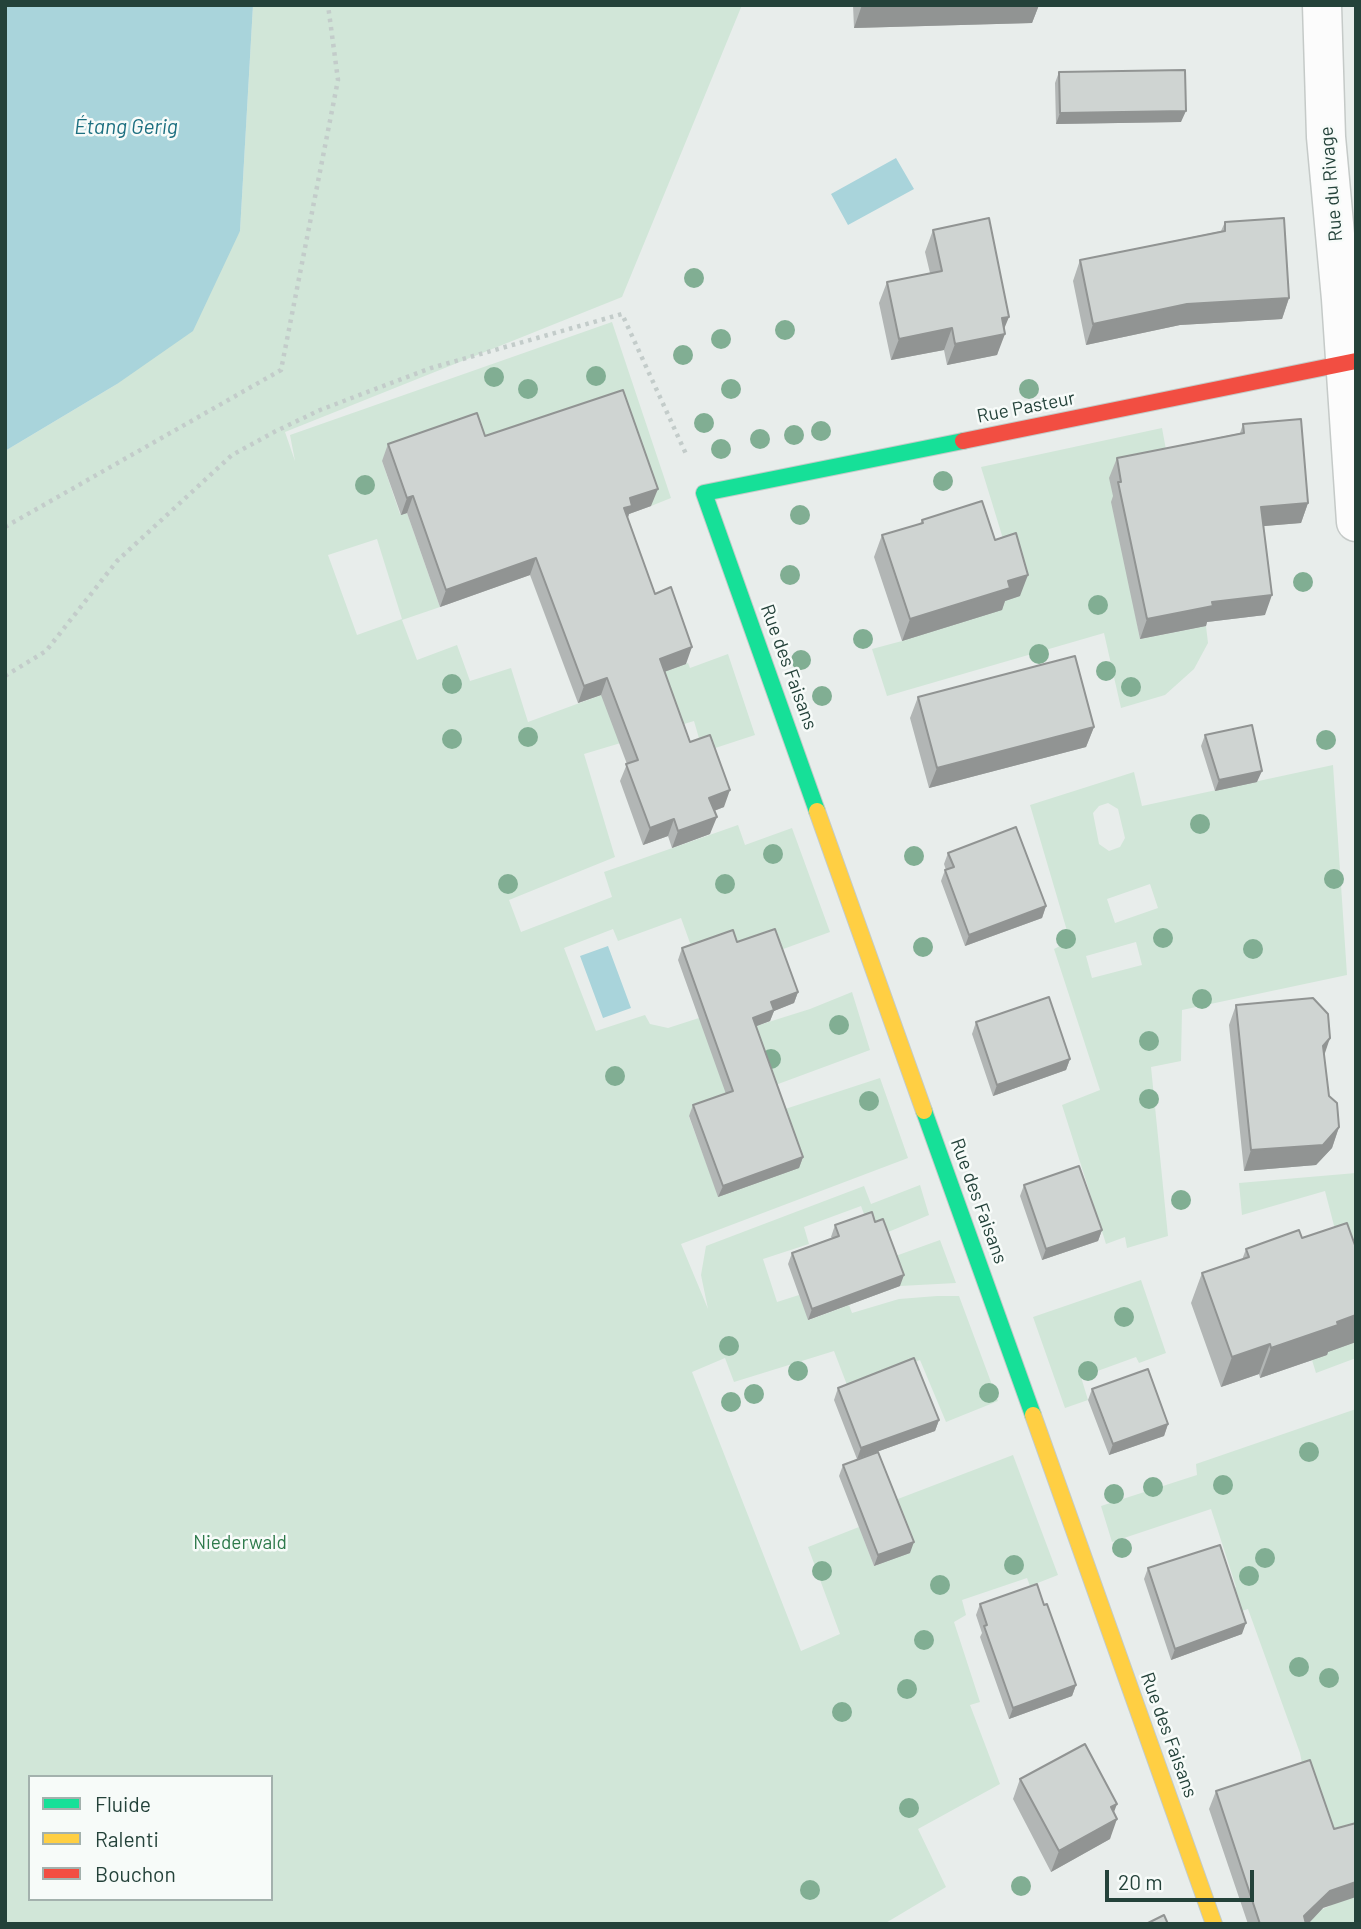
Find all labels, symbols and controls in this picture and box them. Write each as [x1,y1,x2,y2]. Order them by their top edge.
water label: Étang Gerig [74,114,178,140]
street label: Rue du Rivage [1315,126,1347,242]
street label: Rue Pasteur [975,386,1077,428]
street label: Rue des Faisans [756,601,822,733]
street label: Rue des Faisans [946,1135,1012,1267]
park label: Niederwald [193,1532,287,1554]
street label: Rue des Faisans [1136,1669,1202,1801]
legend [28,1775,273,1901]
text: Fluide [95,1791,151,1816]
text: Ralenti [95,1826,159,1851]
scale bar [1109,1856,1258,1900]
text: Bouchon [95,1861,176,1886]
text: 20 m [1118,1869,1163,1894]

